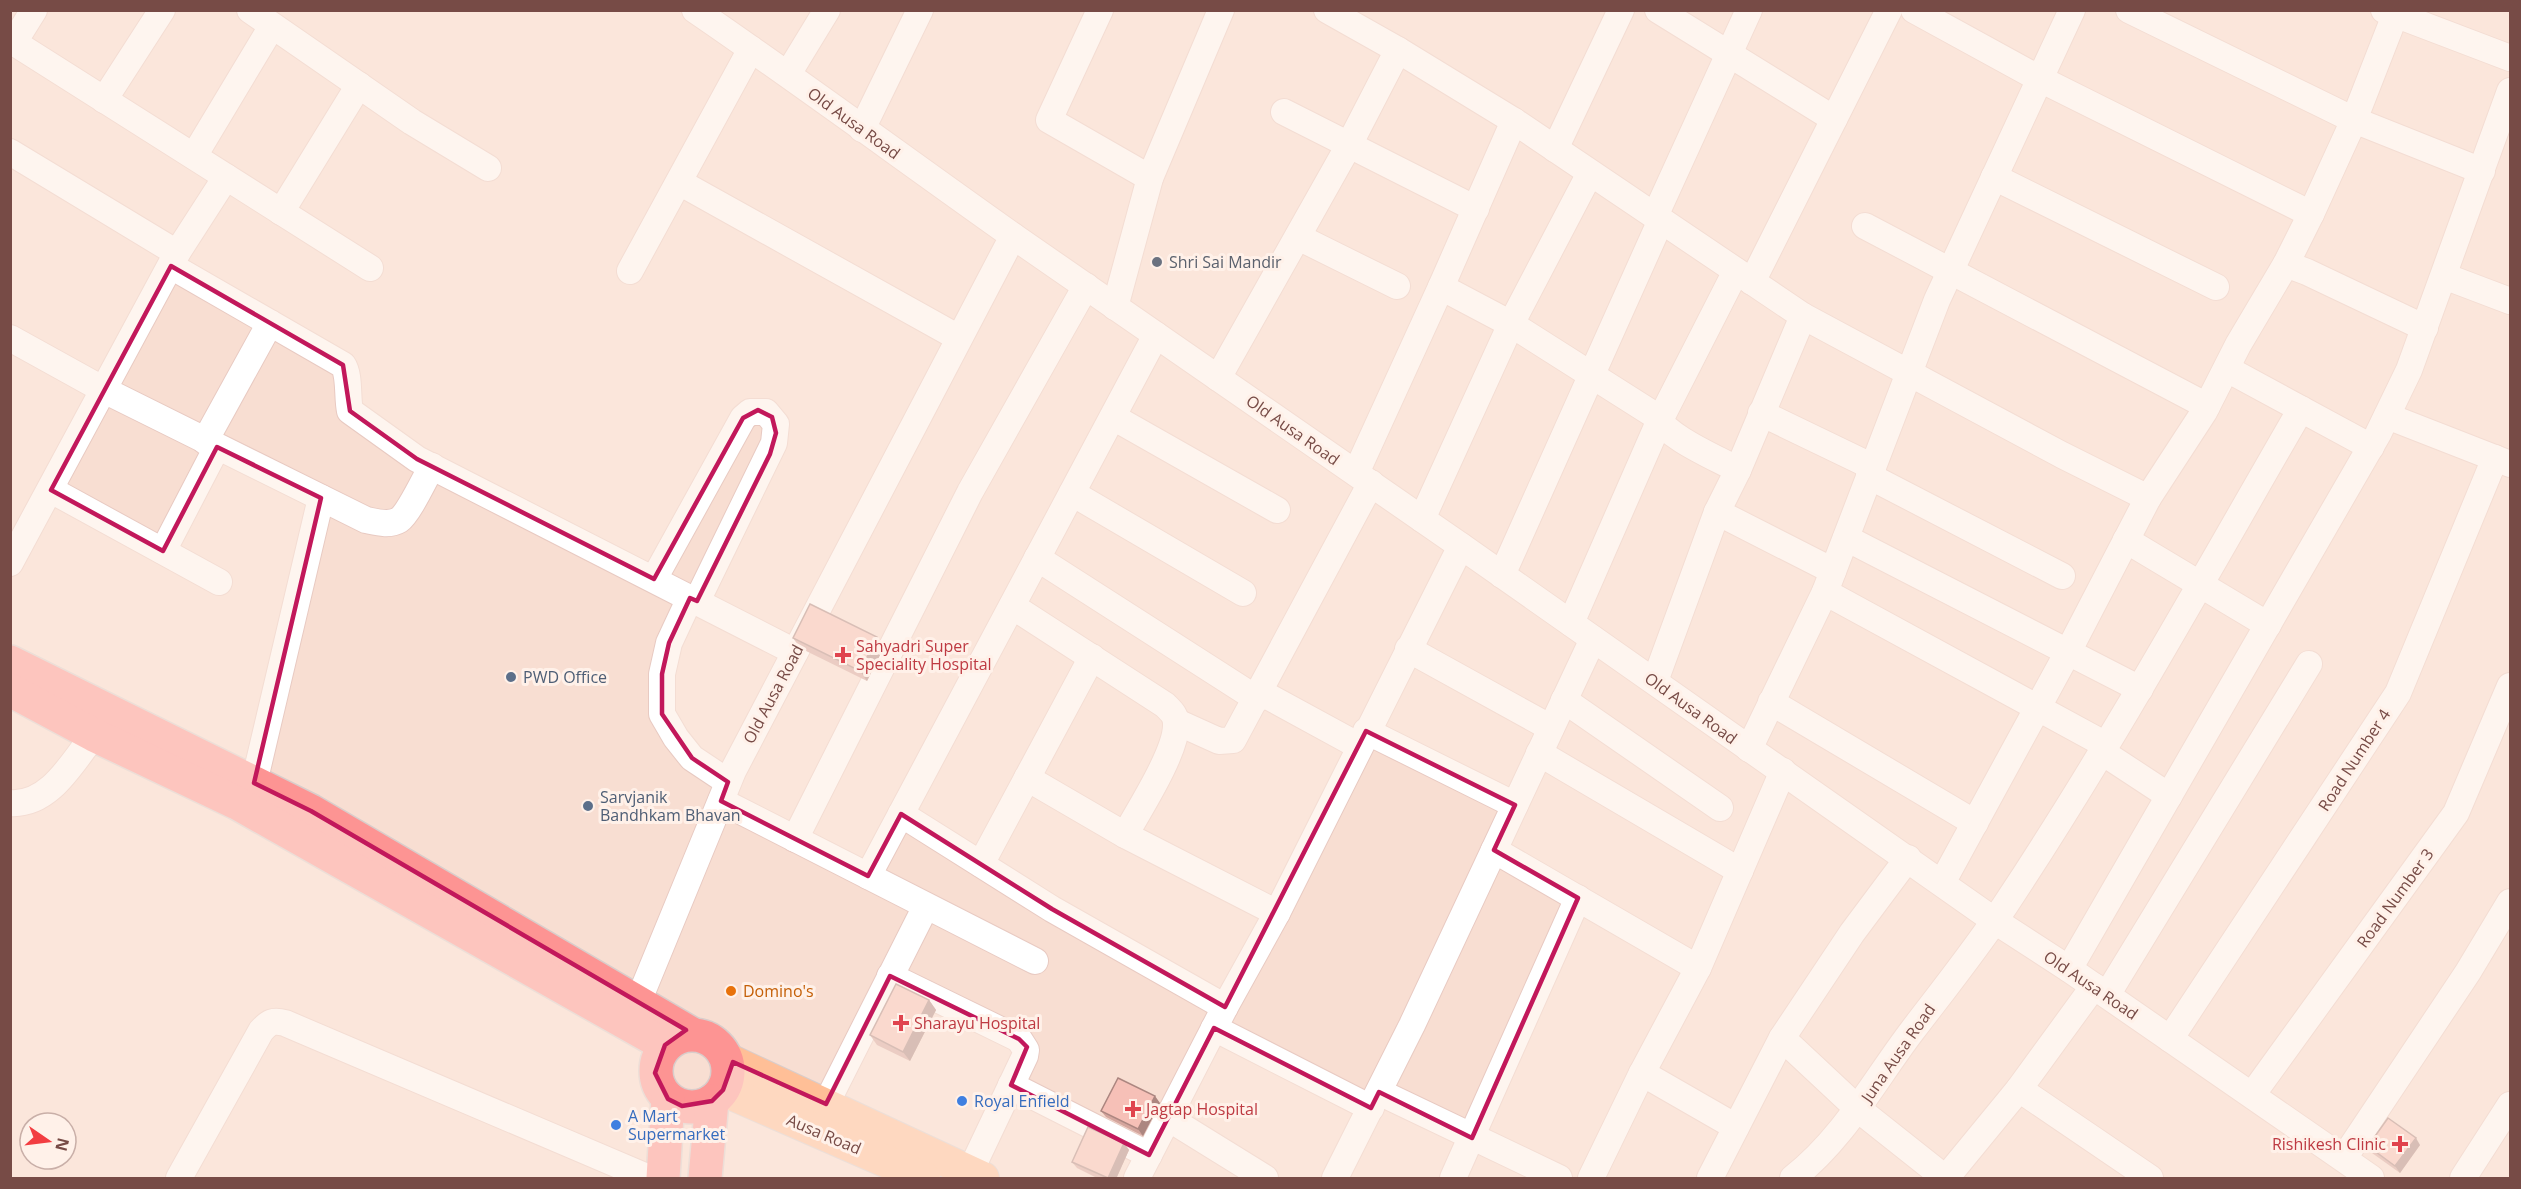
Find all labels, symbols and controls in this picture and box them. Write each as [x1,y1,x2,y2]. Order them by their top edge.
street label: Old Ausa Road [803,82,905,164]
place label: Shri Sai Mandir [1169,251,1282,273]
marker: Shri Sai Mandir [1150,255,1164,269]
street label: Old Ausa Road [1242,390,1344,470]
place label: Sahyadri Super Speciality Hospital [856,635,992,675]
street label: Old Ausa Road [738,641,808,747]
marker: Sahyadri Super Speciality Hospital [834,646,852,664]
place label: PWD Office [523,666,607,688]
street label: Old Ausa Road [1640,667,1742,749]
marker: PWD Office [504,670,518,684]
street label: Road Number 4 [2313,705,2395,815]
place label: Sarvjanik Bandhkam Bhavan [600,786,741,826]
marker: Sarvjanik Bandhkam Bhavan [581,799,595,813]
street label: Road Number 3 [2352,844,2438,952]
street label: Old Ausa Road [2040,945,2142,1025]
place label: Domino's [743,980,814,1002]
marker: Domino's [724,984,738,998]
street label: Juna Ausa Road [1855,999,1940,1108]
place label: Sharayu Hospital [914,1012,1040,1034]
marker: Sharayu Hospital [892,1014,910,1032]
place label: Royal Enfield [974,1090,1070,1112]
marker: Royal Enfield [955,1094,969,1108]
place label: Jagtap Hospital [1144,1098,1258,1120]
marker: Jagtap Hospital [1124,1100,1142,1118]
place label: A Mart Supermarket [628,1105,726,1145]
street label: Ausa Road [783,1108,865,1160]
north arrow [18,1111,78,1171]
marker: A Mart Supermarket [609,1118,623,1132]
place label: Rishikesh Clinic [2272,1133,2386,1155]
marker: Rishikesh Clinic [2391,1135,2409,1153]
text: N [50,1136,75,1154]

